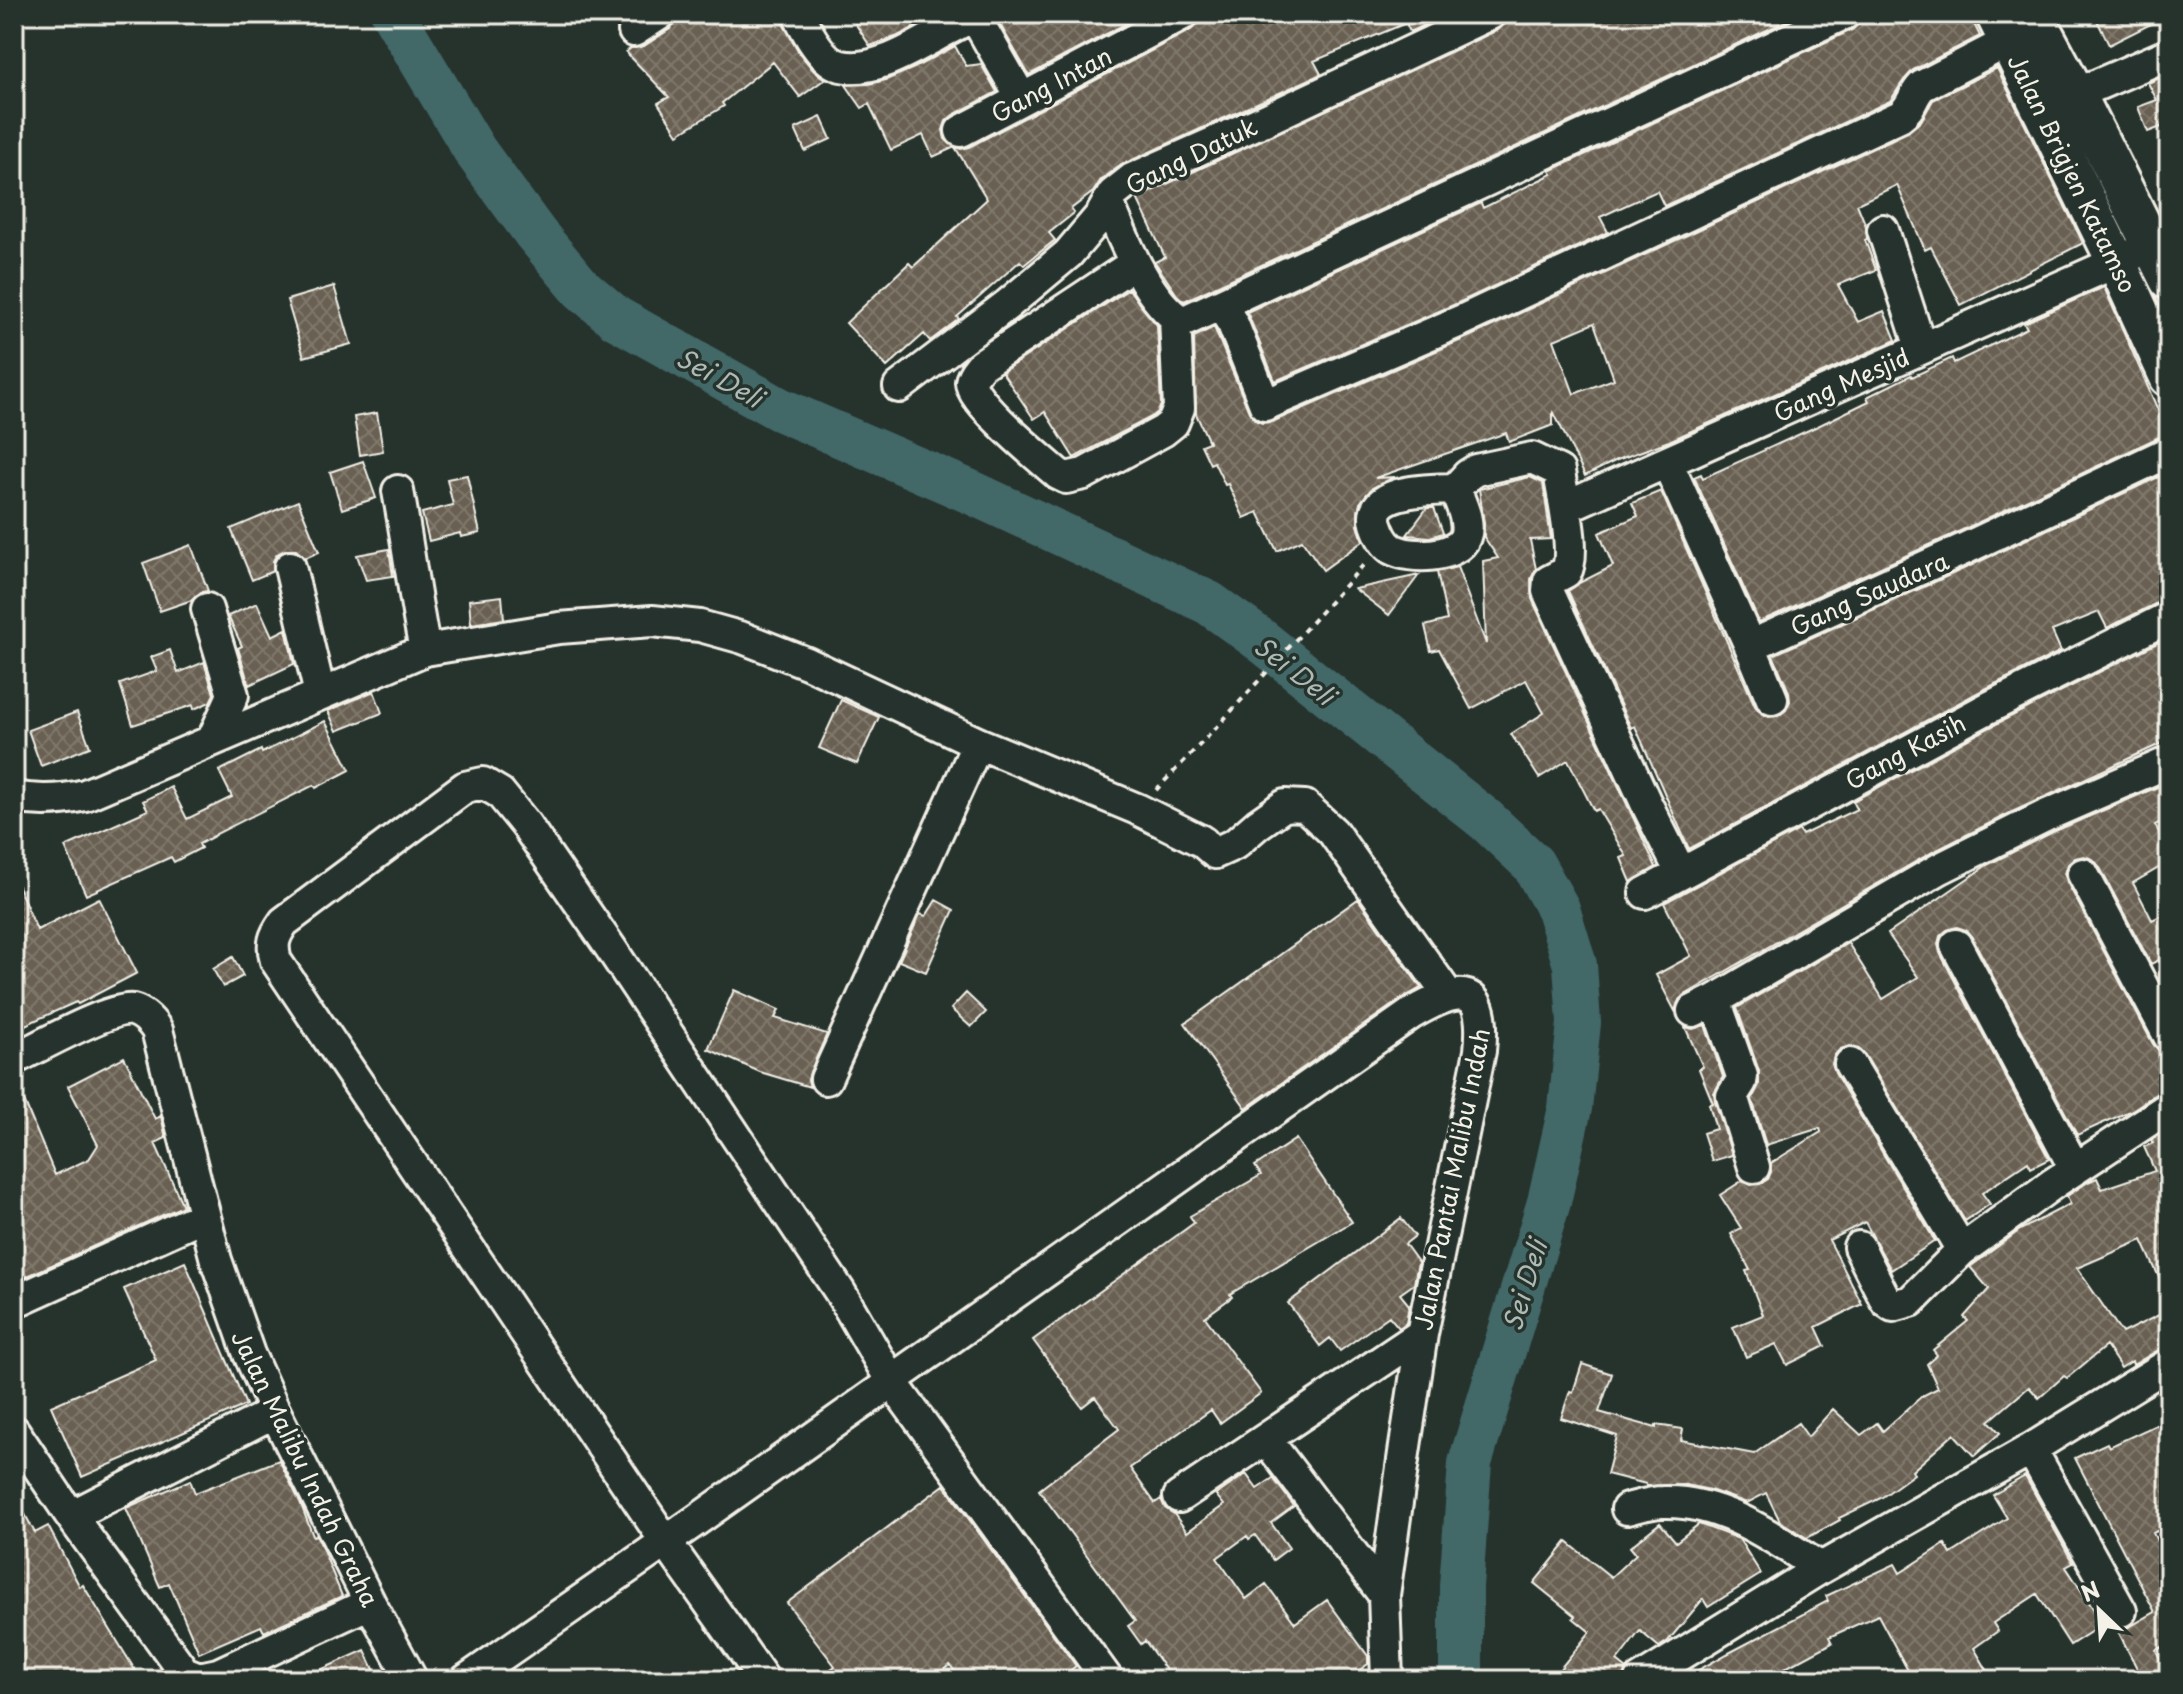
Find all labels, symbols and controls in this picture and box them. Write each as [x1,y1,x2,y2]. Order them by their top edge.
street label: Gang Intan [984,37,1118,131]
street label: Jalan Brigjen Katamso [1999,48,2147,298]
street label: Gang Datuk [1119,108,1263,202]
water label: Sei Deli [670,337,773,418]
street label: Gang Mesjid [1767,338,1915,430]
street label: Gang Saudara [1784,542,1954,644]
water label: Sei Deli [1246,626,1346,716]
street label: Gang Kasih [1838,704,1972,798]
street label: Jalan Pantai Malibu Indah [1404,1025,1498,1333]
water label: Sei Deli [1492,1231,1557,1335]
street label: Jalan Malibu Indah Graha [223,1324,389,1612]
north arrow [2059,1570,2139,1650]
text: N [2075,1572,2105,1609]

